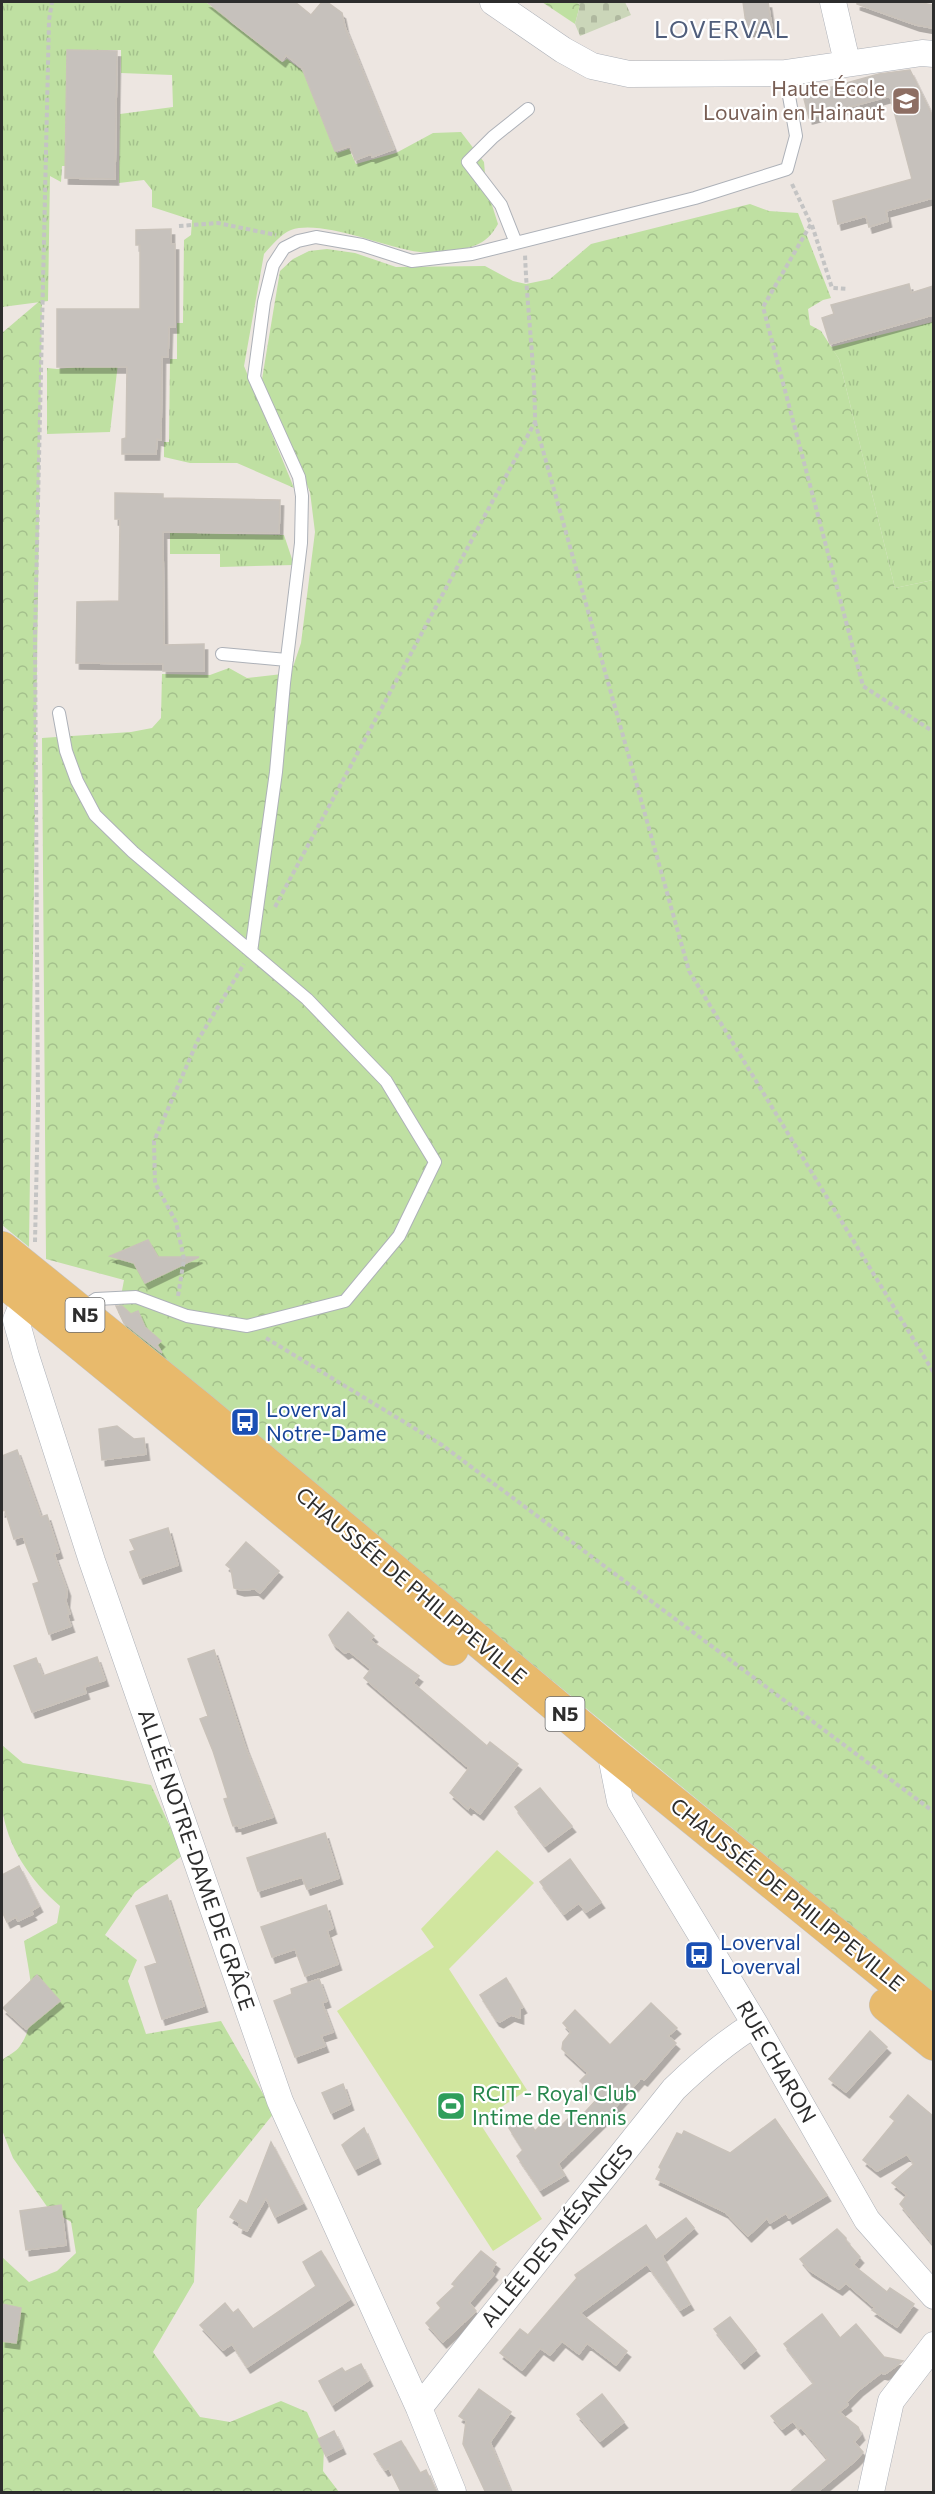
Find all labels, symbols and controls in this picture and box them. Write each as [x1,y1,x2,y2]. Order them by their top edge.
district label: LOVERVAL [654,14,790,43]
place label: Haute École Louvain en Hainaut [703,75,885,124]
school or university icon: Haute École Louvain en Hainaut [890,85,922,117]
road number: N5 [66,1298,104,1332]
place label: Loverval Notre-Dame [266,1396,387,1445]
bus stop icon: Loverval Notre-Dame [229,1406,261,1438]
street label: CHAUSSÉE DE PHILIPPEVILLE [292,1481,532,1689]
road number: N5 [546,1697,584,1731]
street label: ALLÉE NOTRE-DAME DE GRÂCE [134,1706,261,2013]
street label: CHAUSSÉE DE PHILIPPEVILLE [666,1792,910,1996]
place label: Loverval Loverval [720,1929,801,1978]
bus stop icon: Loverval Loverval [683,1939,715,1971]
street label: RUE CHARON [732,1996,822,2127]
place label: RCIT - Royal Club Intime de Tennis [472,2080,637,2129]
sports icon: RCIT - Royal Club Intime de Tennis [435,2090,467,2122]
street label: ALLÉE DES MÉSANGES [475,2139,637,2331]

